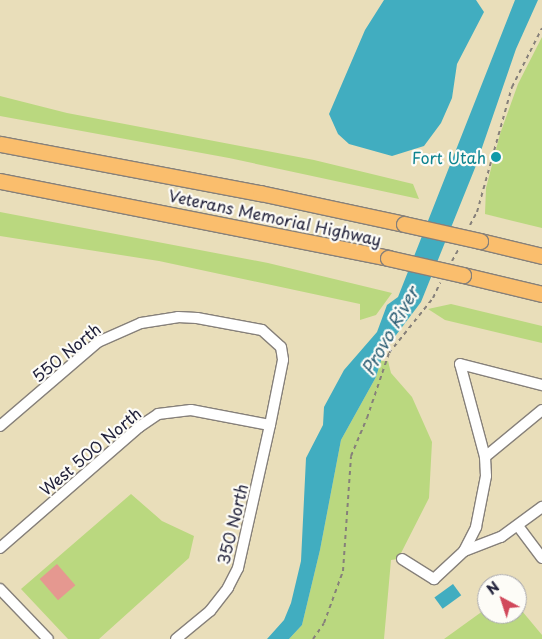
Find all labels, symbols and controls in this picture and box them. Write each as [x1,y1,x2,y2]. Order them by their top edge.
place label: Fort Utah [411,147,486,167]
marker: Fort Utah [490,151,502,163]
street label: Veterans Memorial Highway [167,185,383,249]
water label: Provo River [357,283,423,379]
street label: 550 North [28,319,104,385]
street label: West 500 North [36,403,144,499]
street label: 350 North [213,482,251,566]
north arrow [477,574,527,624]
text: N [482,576,504,600]

